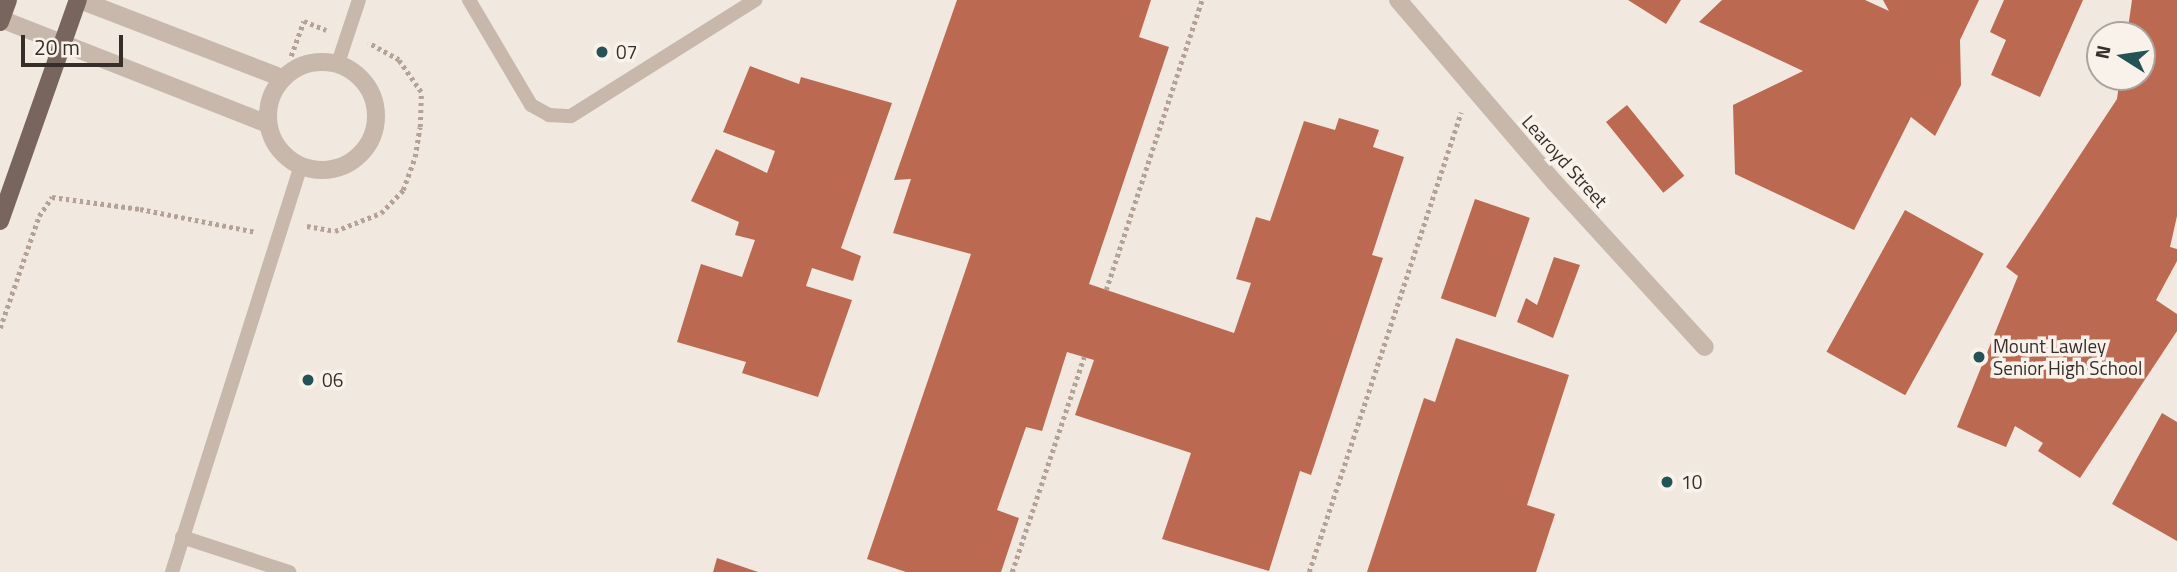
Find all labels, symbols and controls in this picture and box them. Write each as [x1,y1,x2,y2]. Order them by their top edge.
scale bar [24,21,126,65]
north arrow [2086,21,2156,91]
text: 20 m [34,31,80,63]
place label: 07 [616,41,637,63]
text: N [2086,42,2117,61]
marker: 07 [594,44,610,60]
street label: Learoyd Street [1518,110,1612,212]
place label: Mount Lawley Senior High School [1993,335,2142,379]
marker: Mount Lawley Senior High School [1971,349,1987,365]
place label: 06 [322,369,343,391]
marker: 06 [300,372,316,388]
place label: 10 [1681,471,1702,493]
marker: 10 [1659,474,1675,490]

